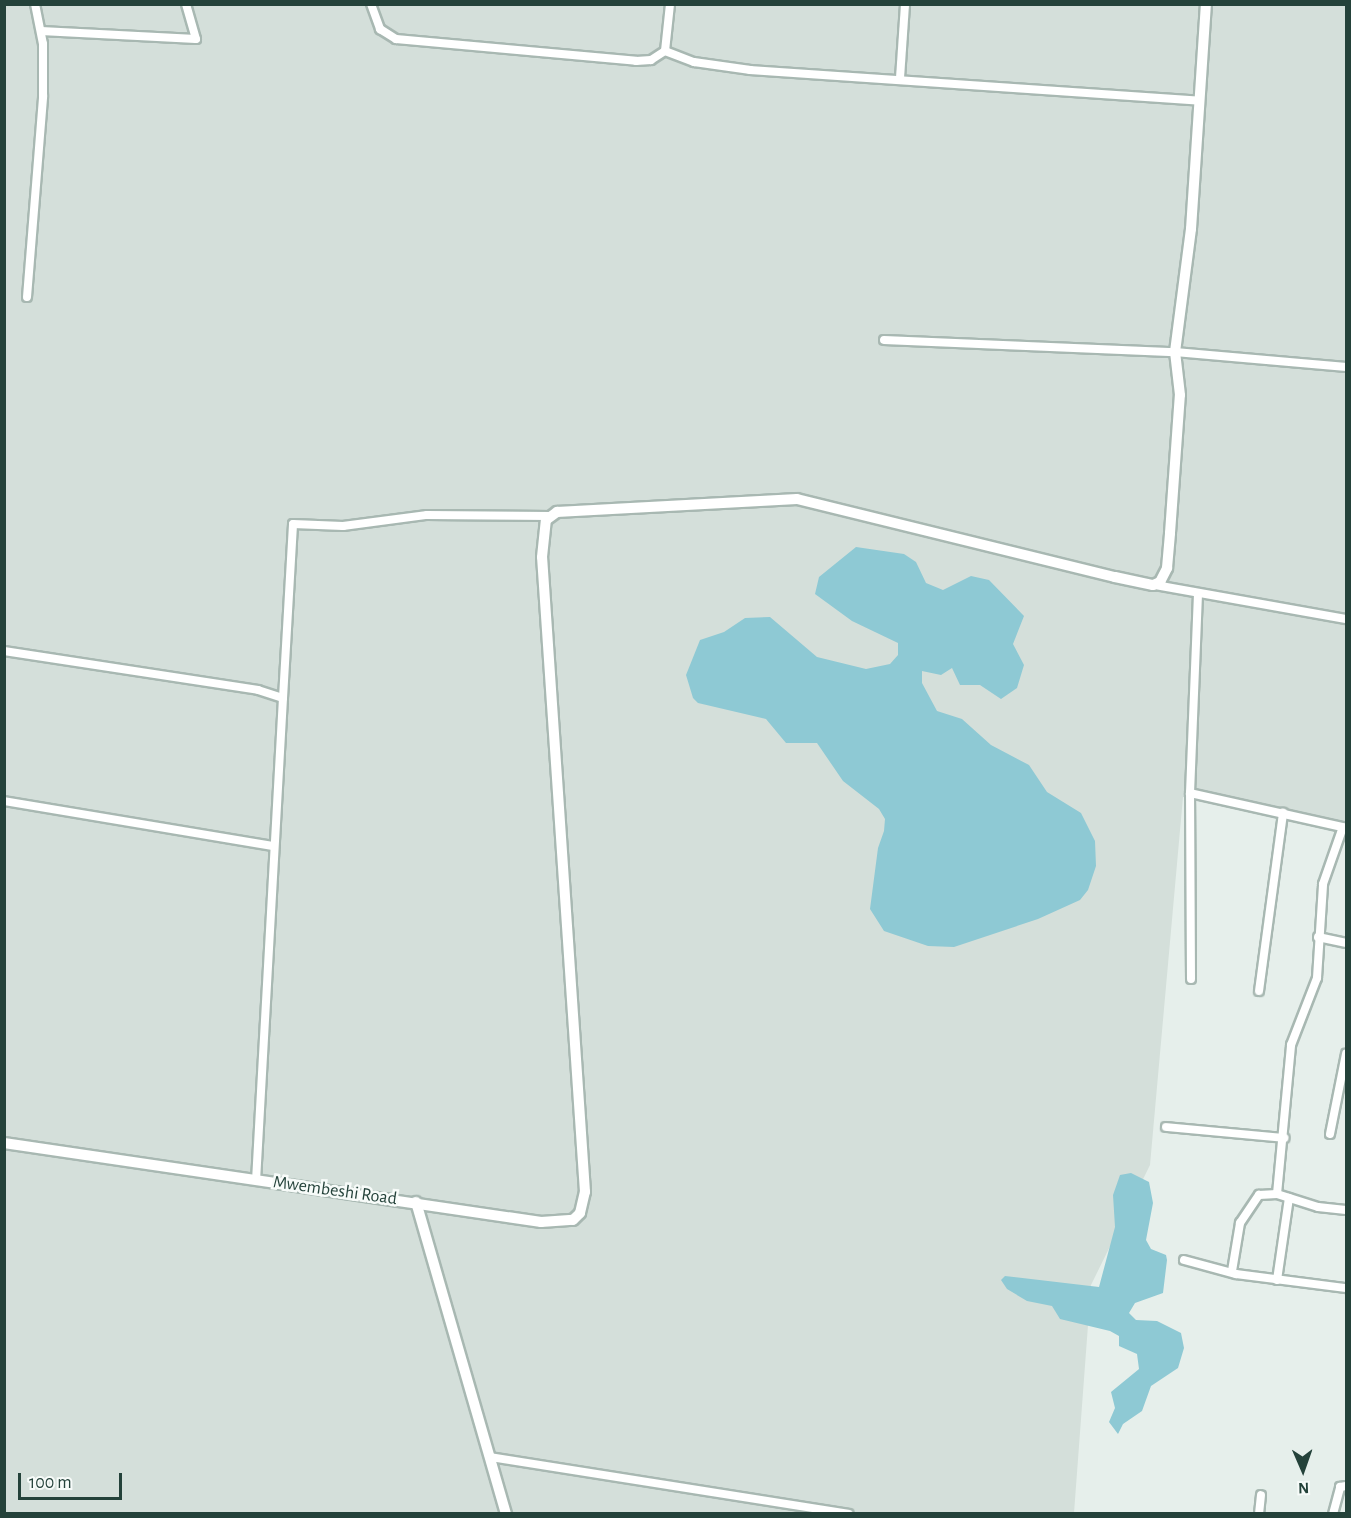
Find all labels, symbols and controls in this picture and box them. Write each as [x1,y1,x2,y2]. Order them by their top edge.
street label: Mwembeshi Road [272,1172,398,1210]
north arrow [1273,1440,1333,1500]
scale bar [21,1461,124,1499]
text: 100 m [29,1474,72,1492]
text: N [1298,1480,1309,1496]

